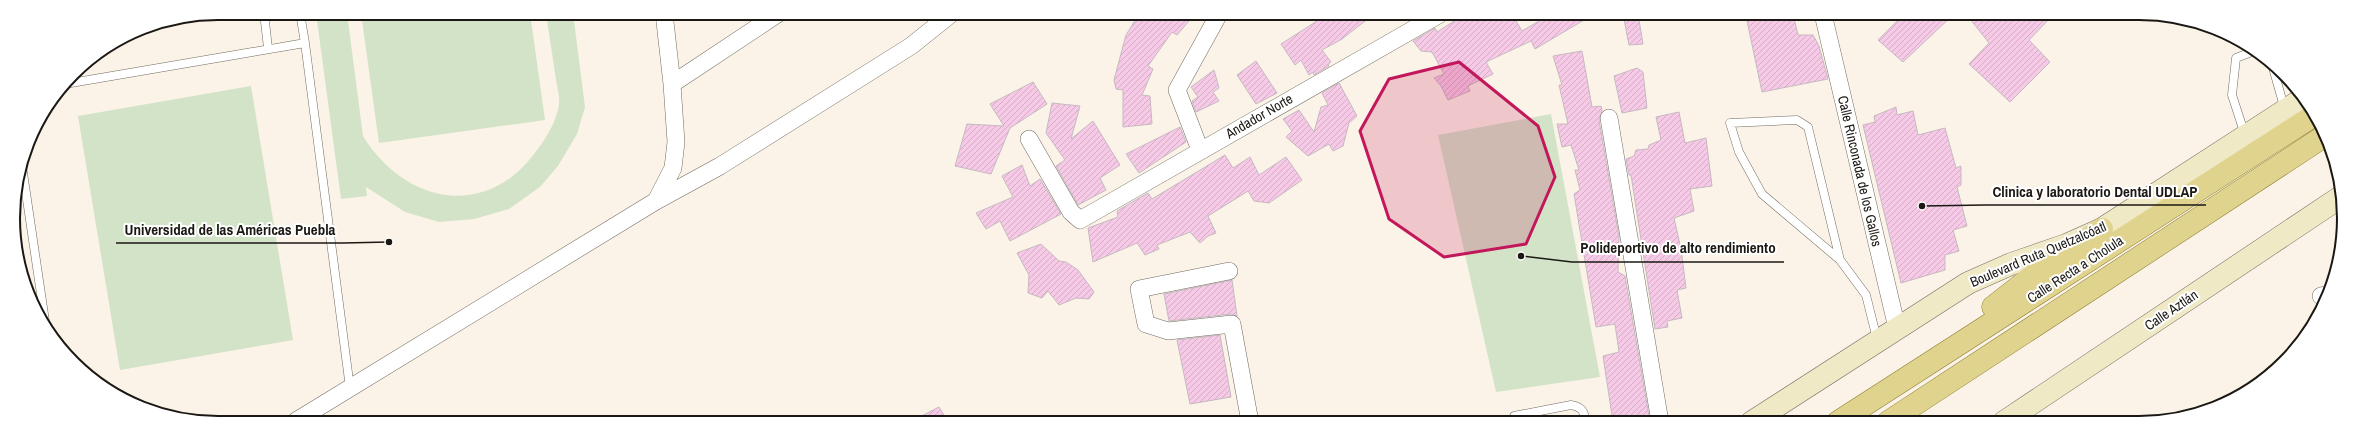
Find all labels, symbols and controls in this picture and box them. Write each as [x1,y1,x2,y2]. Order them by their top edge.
street label: Andador Norte [1221,90,1296,143]
street label: Calle Rinconada de los Gallos [1834,94,1886,249]
callout: Clinica y laboratorio Dental UDLAP [1985,178,2206,205]
text: Clinica y laboratorio Dental UDLAP [1992,181,2198,202]
callout: Universidad de las Américas Puebla [116,216,343,243]
street label: Boulevard Ruta Quetzalcóatl [1967,217,2109,291]
text: Universidad de las Américas Puebla [125,219,336,240]
street label: Calle Recta a Cholula [2024,231,2127,307]
callout: Polideportivo de alto rendimiento [1572,235,1784,262]
text: Polideportivo de alto rendimiento [1580,237,1776,258]
street label: Calle Aztlán [2141,286,2201,334]

